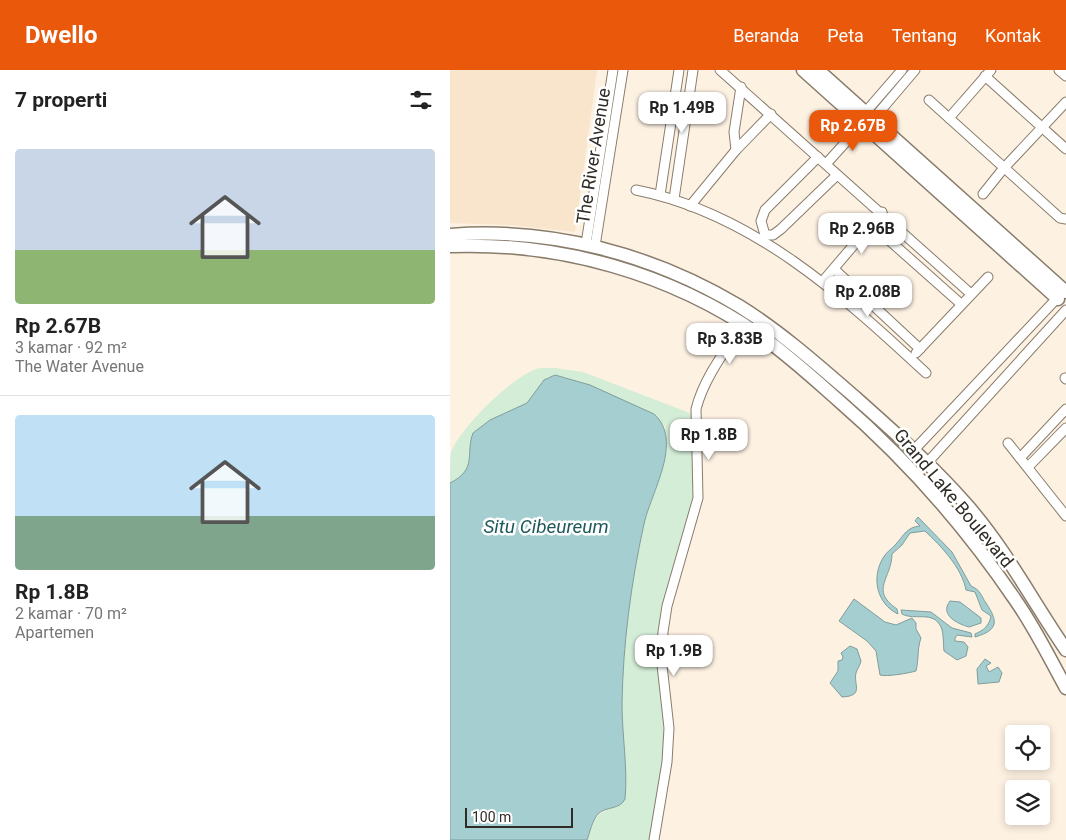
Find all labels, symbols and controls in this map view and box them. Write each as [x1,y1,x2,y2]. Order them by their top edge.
text: Dwello [25,21,97,49]
text: Beranda [733,25,799,46]
text: Peta [827,25,864,46]
text: Tentang [892,25,957,46]
text: Kontak [985,25,1041,46]
icon: filters [407,86,435,114]
street label: The River Avenue [572,86,614,226]
text: 7 properti [15,88,107,112]
pin: Rp 1.49B [630,92,734,134]
text: Rp 1.49B [649,98,715,117]
pin: Rp 2.67B [801,109,905,152]
text: Rp 2.67B [820,116,886,135]
icon: home [180,182,270,272]
pin: Rp 2.96B [810,212,914,255]
text: Rp 2.96B [829,219,895,238]
pin: Rp 2.08B [816,276,920,318]
text: Rp 2.08B [835,282,901,301]
text: Rp 2.67B [15,314,101,338]
pin: Rp 3.83B [678,322,782,365]
text: Rp 3.83B [697,329,763,348]
text: 3 kamar · 92 m² [15,338,127,357]
text: The Water Avenue [15,357,144,376]
pin: Rp 1.8B [663,418,755,461]
street label: Grand Lake Boulevard [890,424,1018,572]
text: Rp 1.8B [681,425,737,444]
icon: home [180,447,270,537]
water label: Situ Cibeureum [483,515,609,538]
text: Rp 1.8B [15,580,89,604]
text: 2 kamar · 70 m² [15,604,127,623]
text: Apartemen [15,623,94,642]
pin: Rp 1.9B [628,634,720,677]
text: Rp 1.9B [646,641,702,660]
map controls [1005,725,1050,825]
button: locate [1005,725,1050,770]
button: layers [1005,780,1050,825]
scale bar [465,805,572,828]
text: 100 m [472,809,511,825]

